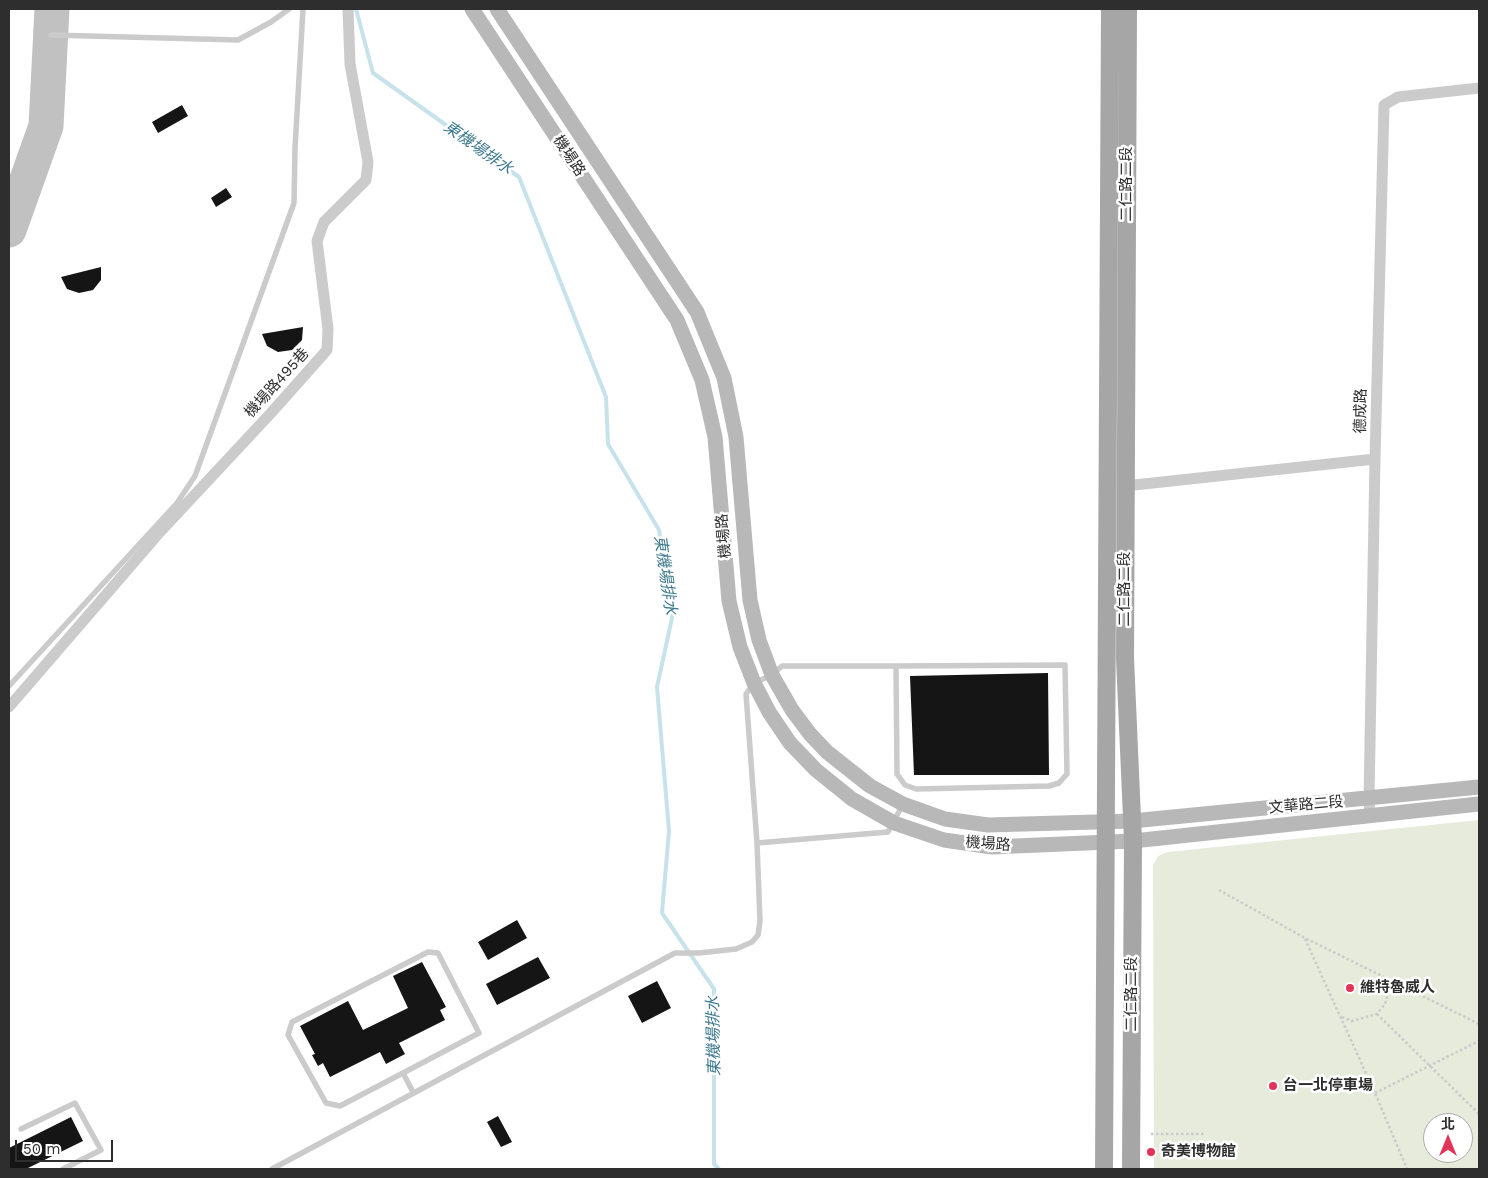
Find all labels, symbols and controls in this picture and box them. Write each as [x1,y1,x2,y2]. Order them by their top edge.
water label: 東機場排水 [440,117,516,179]
street label: 機場路 [549,132,589,180]
street label: 二仁路二段 [1118,147,1136,221]
street label: 機場路495巷 [241,345,313,421]
street label: 德成路 [1352,388,1370,434]
street label: 機場路 [713,513,735,559]
water label: 東機場排水 [650,534,680,616]
street label: 二仁路二段 [1116,552,1134,626]
street label: 文華路二段 [1268,793,1344,817]
street label: 機場路 [965,833,1011,855]
street label: 二仁路二段 [1123,957,1141,1031]
place label: 維特魯威人 [1360,979,1435,997]
marker: 維特魯威人 [1344,982,1356,994]
water label: 東機場排水 [704,996,724,1076]
place label: 台一北停車場 [1283,1077,1373,1095]
marker: 台一北停車場 [1267,1080,1279,1092]
north arrow [1423,1113,1473,1163]
text: 北 [1441,1116,1455,1132]
scale bar [18,1130,115,1162]
text: 50 m [23,1140,60,1158]
place label: 奇美博物館 [1161,1143,1236,1161]
marker: 奇美博物館 [1145,1146,1157,1158]

